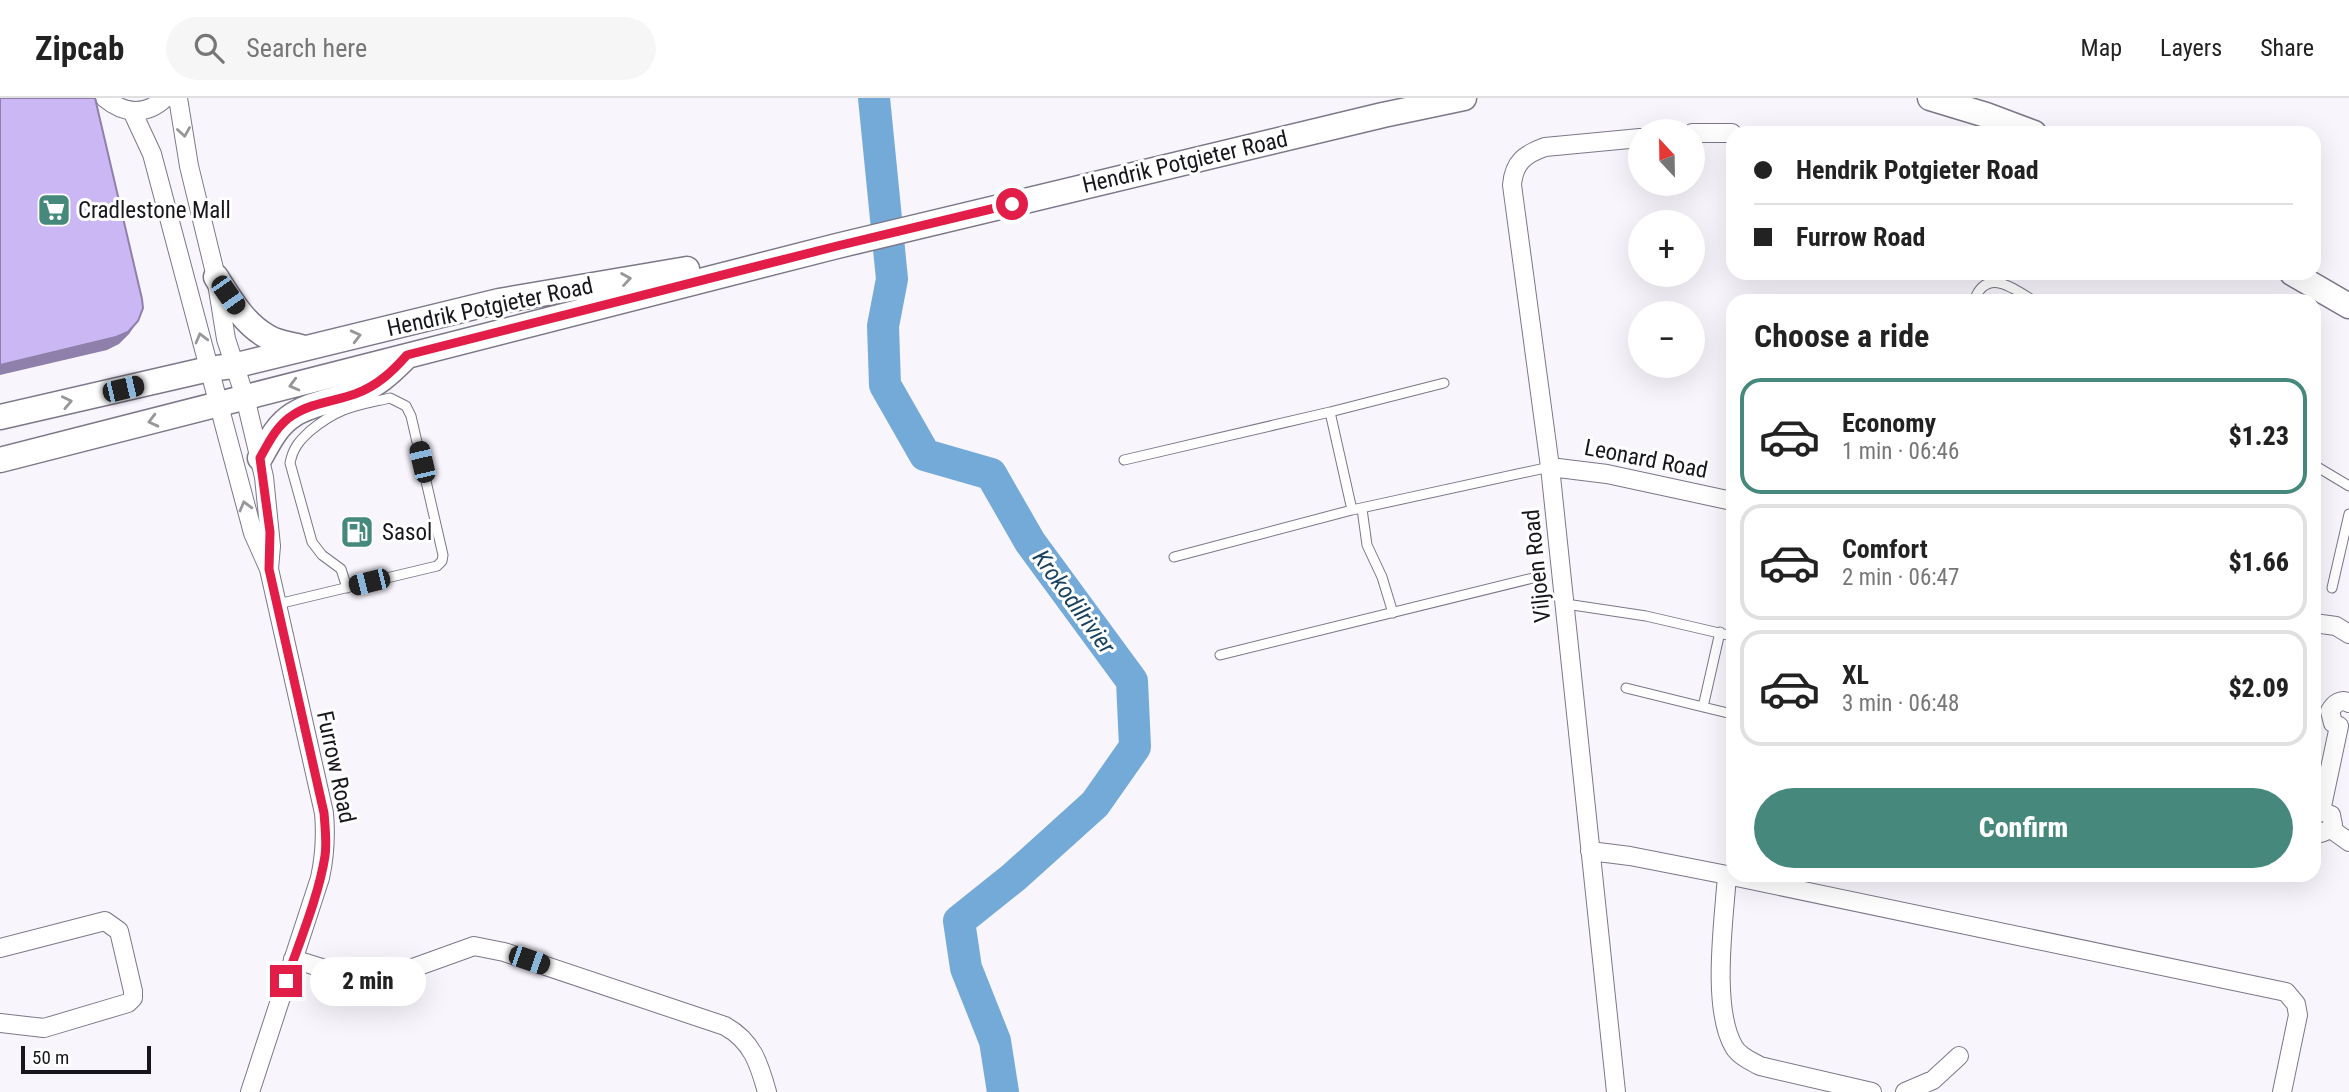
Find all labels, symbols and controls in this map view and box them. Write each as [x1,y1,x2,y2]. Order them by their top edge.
search box [166,17,656,80]
text: Zipcab [35,29,124,68]
icon: search [190,29,228,67]
text: Search here [246,33,367,63]
text: Map [2081,34,2122,62]
text: Layers [2160,34,2222,62]
text: Share [2260,34,2314,62]
north arrow [1628,119,1704,196]
map controls [1628,119,1705,378]
street label: Hendrik Potgieter Road [1080,125,1290,199]
one-way arrow [176,126,191,138]
text: Hendrik Potgieter Road [1796,155,2039,185]
route start [996,188,1028,220]
supermarket icon: Cradlestone Mall [35,191,73,229]
place label: Cradlestone Mall [78,197,231,224]
button: + [1628,210,1705,287]
text: Furrow Road [1796,222,1926,252]
car [208,272,249,318]
street label: Hendrik Potgieter Road [385,272,595,342]
one-way arrow [620,272,632,287]
button: − [1628,301,1705,378]
text: Choose a ride [1754,317,1929,355]
one-way arrow [350,330,362,344]
one-way arrow [195,332,209,344]
car [101,374,146,404]
one-way arrow [288,377,300,392]
one-way arrow [61,395,73,410]
icon: car [1758,405,1821,468]
text: Economy [1842,408,1936,438]
one-way arrow [147,413,159,427]
text: $1.23 [2228,421,2289,451]
street label: Leonard Road [1582,434,1710,484]
text: 1 min · 06:46 [1842,438,1959,465]
car [408,439,437,485]
one-way arrow [239,500,253,512]
street label: Viljoen Road [1518,508,1556,624]
fuel station icon: Sasol [338,513,376,551]
place label: Sasol [382,519,432,546]
icon: car [1758,531,1821,594]
text: Comfort [1842,534,1928,564]
water label: Krokodilrivier [1027,545,1122,660]
text: $1.66 [2228,547,2289,577]
text: 2 min · 06:47 [1842,564,1959,591]
car [347,567,392,597]
icon: car [1758,657,1821,720]
text: XL [1842,660,1869,690]
text: $2.09 [2228,673,2289,703]
text: 3 min · 06:48 [1842,690,1959,717]
street label: Furrow Road [311,709,361,825]
button: Confirm [1754,788,2293,868]
car [506,943,553,977]
callout: 2 min [310,956,426,1006]
route end [270,965,302,997]
text: 2 min [342,968,394,995]
scale bar [21,1043,150,1075]
text: 50 m [32,1046,69,1069]

